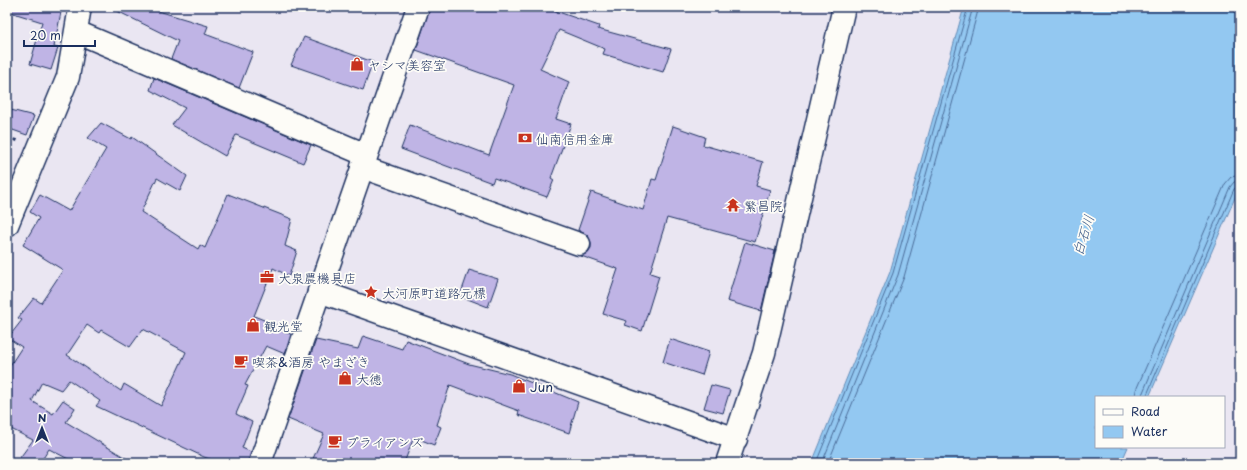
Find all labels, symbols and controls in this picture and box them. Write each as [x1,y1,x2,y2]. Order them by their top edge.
scale bar [24,22,95,48]
text: 20 m [30,26,61,44]
place label: ヤシマ美容室 [368,55,446,74]
shop icon: ヤシマ美容室 [349,56,365,72]
place label: 仙南信用金庫 [536,129,614,148]
bank icon: 仙南信用金庫 [517,130,533,146]
place label: 繁昌院 [744,196,783,215]
temple icon: 繁昌院 [725,197,741,213]
water label: 白石川 [1067,212,1099,258]
place label: 大泉農機具店 [278,268,356,287]
office icon: 大泉農機具店 [259,269,275,285]
place label: 大河原町道路元標 [382,283,486,302]
place icon: 大河原町道路元標 [363,284,379,300]
place label: 観光堂 [264,316,303,335]
shop icon: 観光堂 [245,317,261,333]
place label: 喫茶&酒房 やまざき [252,352,370,371]
cafe icon: 喫茶&酒房 やまざき [233,353,249,369]
place label: 大徳 [356,369,382,388]
shop icon: 大徳 [337,370,353,386]
place label: Jun [530,377,553,396]
shop icon: Jun [511,378,527,394]
legend [1095,396,1225,448]
text: Road [1131,402,1160,420]
north arrow [22,408,62,448]
text: N [38,409,47,426]
text: Water [1131,422,1168,440]
place label: ブライアンズ [346,432,423,451]
cafe icon: ブライアンズ [327,433,343,449]

